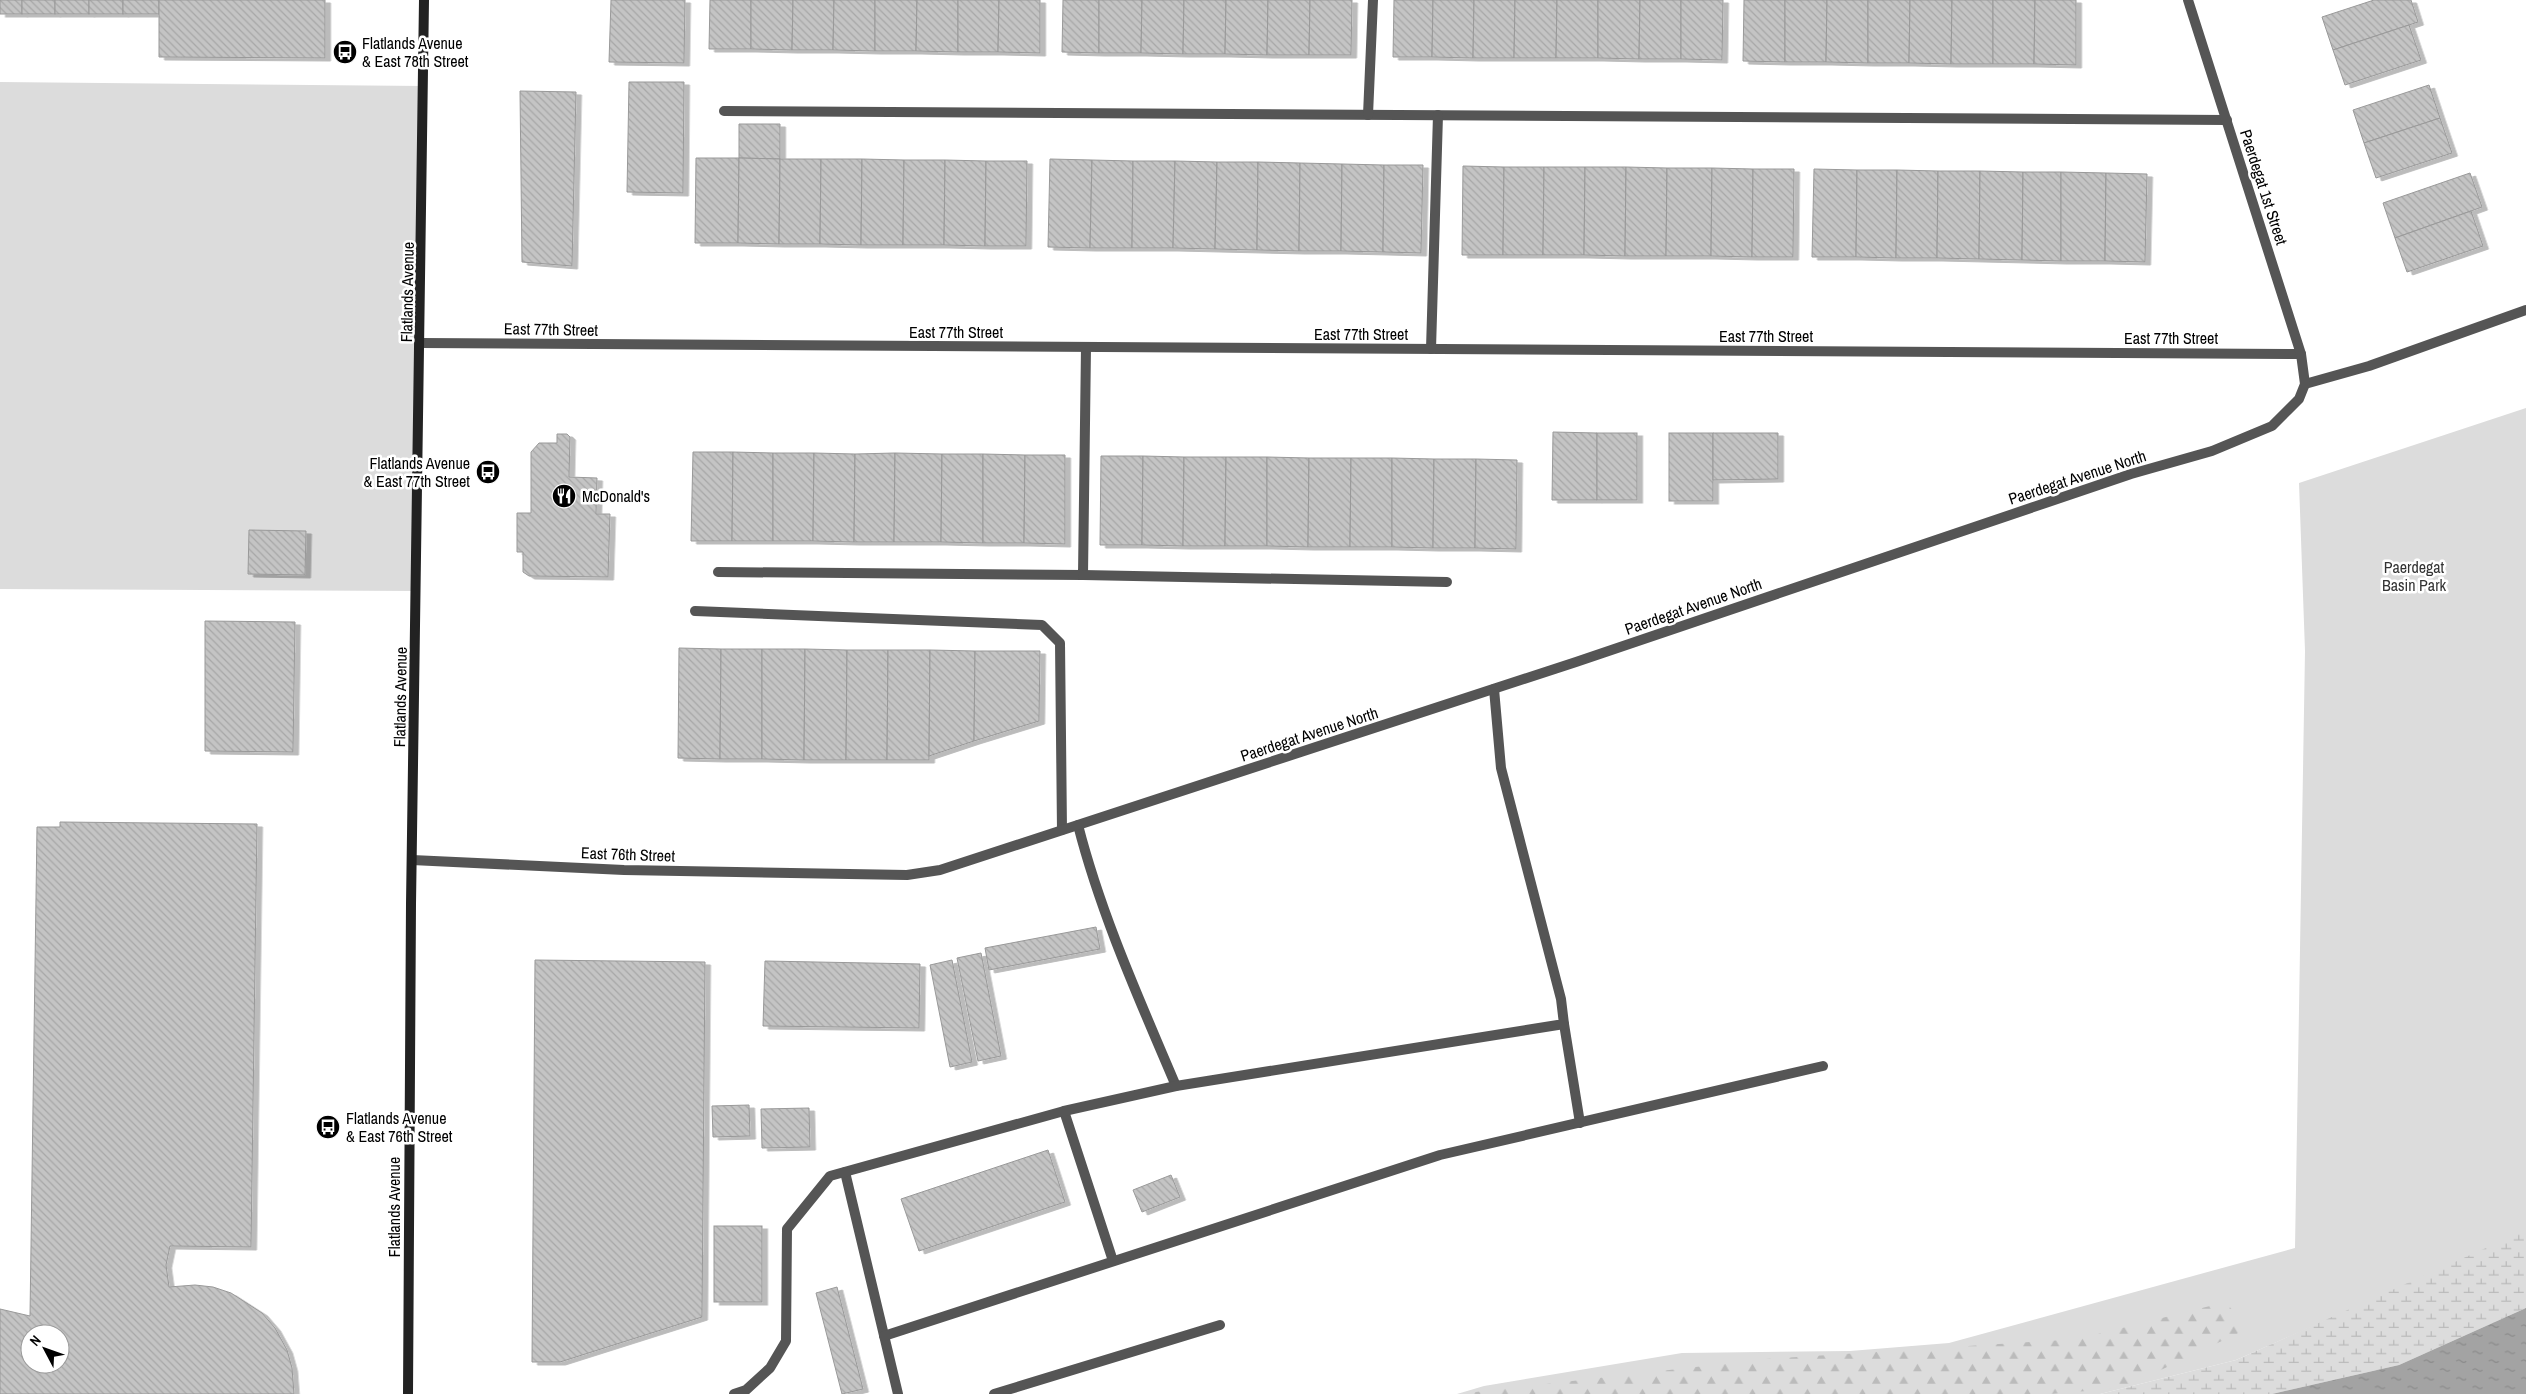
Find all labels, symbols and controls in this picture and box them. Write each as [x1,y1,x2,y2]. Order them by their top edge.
place label: Flatlands Avenue & East 78th Street [362,32,469,72]
bus stop icon: Flatlands Avenue & East 78th Street [332,39,358,65]
street label: Paerdegat 1st Street [2235,126,2293,248]
street label: Flatlands Avenue [395,242,419,342]
street label: East 77th Street [504,317,599,341]
street label: East 77th Street [909,321,1003,343]
street label: East 77th Street [1314,323,1408,345]
street label: East 77th Street [1719,325,1813,347]
street label: East 77th Street [2124,327,2218,349]
street label: Paerdegat Avenue North [2005,444,2149,510]
place label: Flatlands Avenue & East 77th Street [364,452,470,492]
bus stop icon: Flatlands Avenue & East 77th Street [475,459,501,485]
restaurant icon: McDonald's [551,483,577,509]
place label: McDonald's [582,485,650,507]
park label: Paerdegat Basin Park [2382,556,2447,596]
street label: Paerdegat Avenue North [1622,572,1764,640]
street label: Flatlands Avenue [388,647,412,747]
street label: Paerdegat Avenue North [1237,701,1381,767]
street label: East 76th Street [581,841,676,867]
place label: Flatlands Avenue & East 76th Street [346,1107,453,1147]
bus stop icon: Flatlands Avenue & East 76th Street [315,1114,341,1140]
street label: Flatlands Avenue [383,1157,405,1257]
north arrow [20,1324,70,1374]
text: N [26,1331,45,1350]

